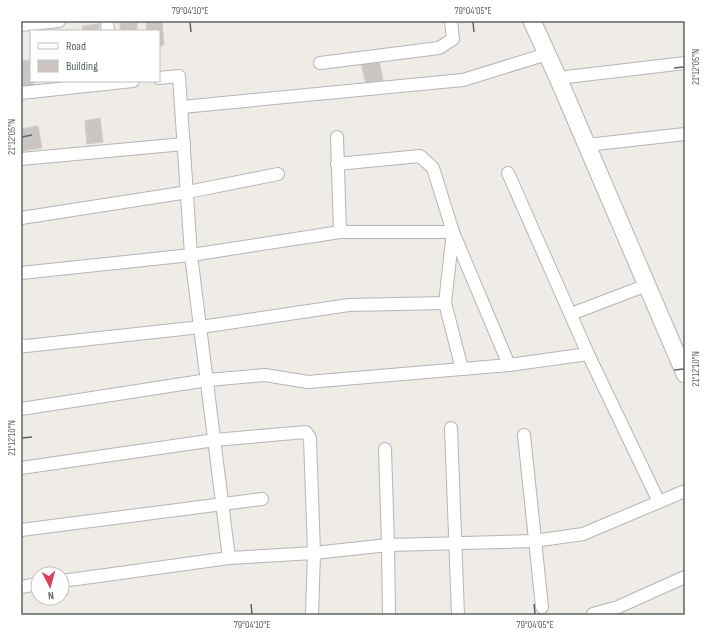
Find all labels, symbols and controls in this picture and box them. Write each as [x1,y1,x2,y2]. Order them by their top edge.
text: 79°04'10"E [172,5,208,17]
text: 79°04'05"E [454,5,492,17]
legend [30,30,160,82]
text: Road [66,39,86,54]
text: 21°12'05"N [690,49,702,85]
text: Building [66,59,98,74]
text: 21°12'05"N [6,119,18,155]
text: 21°12'10"N [690,351,702,387]
text: 21°12'10"N [6,420,18,456]
north arrow [30,566,70,606]
text: N [47,589,55,602]
text: 79°04'10"E [234,619,270,631]
text: 79°04'05"E [516,619,554,631]

